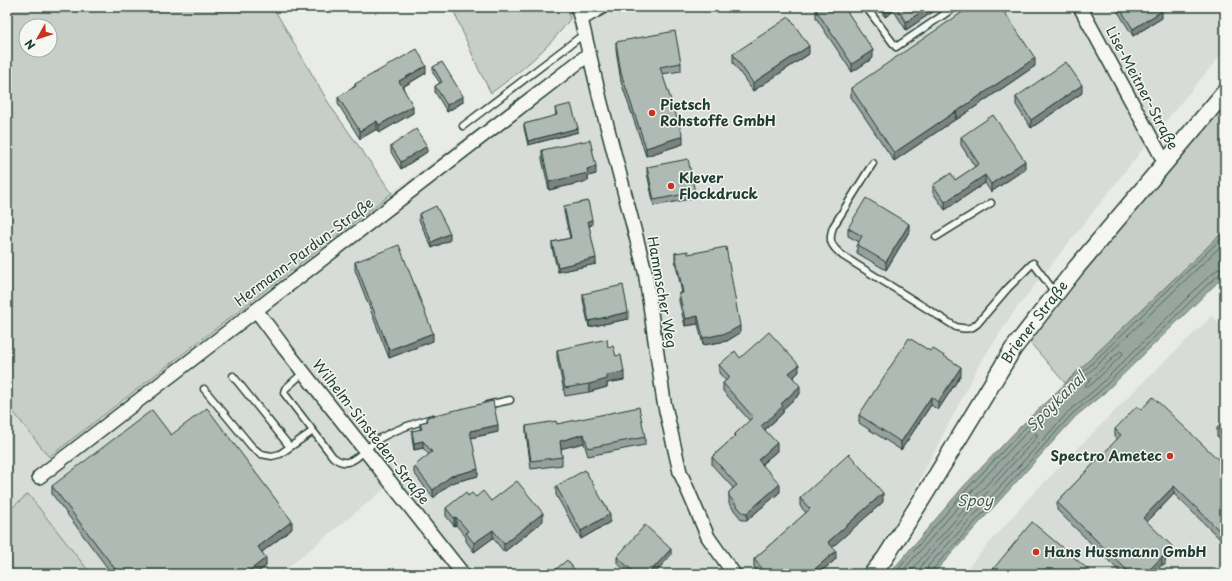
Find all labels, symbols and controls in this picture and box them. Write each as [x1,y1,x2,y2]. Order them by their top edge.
north arrow [18,18,58,58]
street label: Lise-Meitner-Straße [1101,22,1184,153]
text: N [20,36,39,53]
place label: Pietsch Rohstoffe GmbH [660,94,776,131]
marker: Pietsch Rohstoffe GmbH [647,108,657,118]
place label: Klever Flockdruck [679,167,759,204]
marker: Klever Flockdruck [666,181,676,191]
street label: Hermann-Pardun-Straße [230,192,378,311]
street label: Hammscher Weg [642,234,683,349]
street label: Briener Straße [996,276,1072,367]
street label: Wilhelm-Sinsteden-Straße [308,355,435,509]
water label: Spoykanal [1020,364,1092,436]
place label: Spectro Ametec [1051,445,1163,466]
marker: Spectro Ametec [1165,451,1175,461]
water label: Spoy [957,488,994,511]
place label: Hans Hussmann GmbH [1044,541,1207,562]
marker: Hans Hussmann GmbH [1031,547,1041,557]

